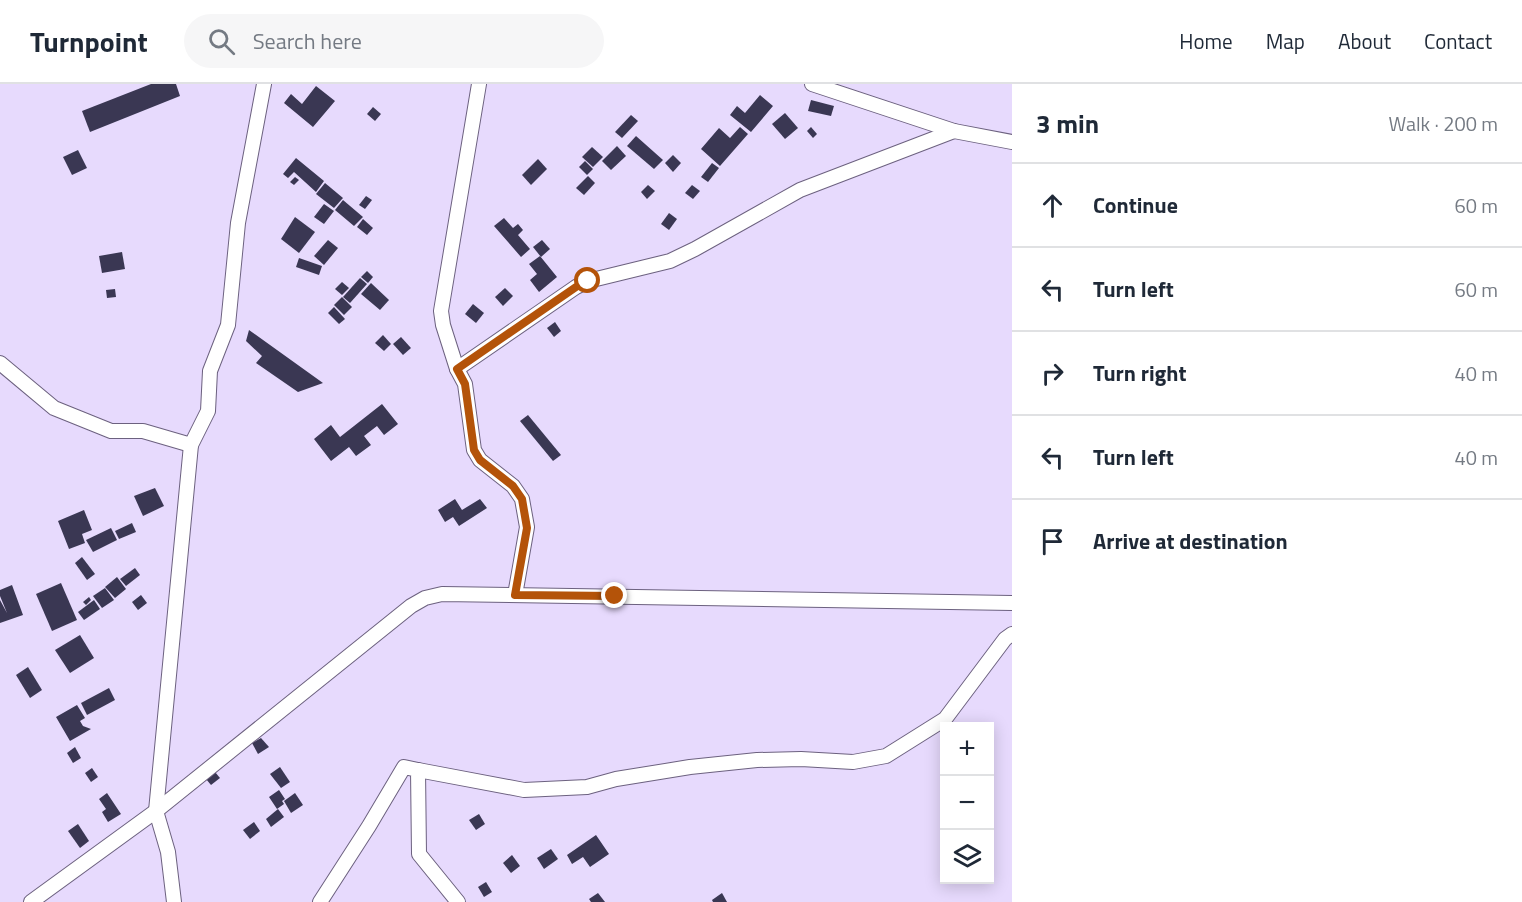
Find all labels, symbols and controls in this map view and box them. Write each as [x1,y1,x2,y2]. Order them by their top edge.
search box [184,14,604,68]
text: Turnpoint [30,20,148,63]
text: Search here [253,24,362,58]
icon: search [205,25,238,58]
text: Home [1179,25,1233,57]
text: Map [1266,25,1305,57]
text: About [1338,25,1391,57]
text: Contact [1424,25,1492,57]
text: 3 min [1036,104,1099,143]
text: Walk · 200 m [1389,108,1498,139]
text: Continue [1093,188,1178,222]
icon: ahead [1036,189,1069,222]
text: 60 m [1454,190,1498,221]
route start [574,267,600,293]
text: Turn left [1093,272,1174,306]
icon: left [1036,273,1069,306]
text: 60 m [1454,274,1498,305]
text: Turn right [1093,356,1187,390]
icon: right [1036,357,1069,390]
text: 40 m [1454,358,1498,389]
text: Turn left [1093,440,1174,474]
icon: left [1036,441,1069,474]
text: 40 m [1454,442,1498,473]
text: Arrive at destination [1093,524,1288,558]
icon: arrive [1036,525,1069,558]
route end [601,582,627,608]
map controls [940,722,994,884]
button: + [940,722,994,776]
button: − [940,776,994,830]
button: layers [940,830,994,884]

